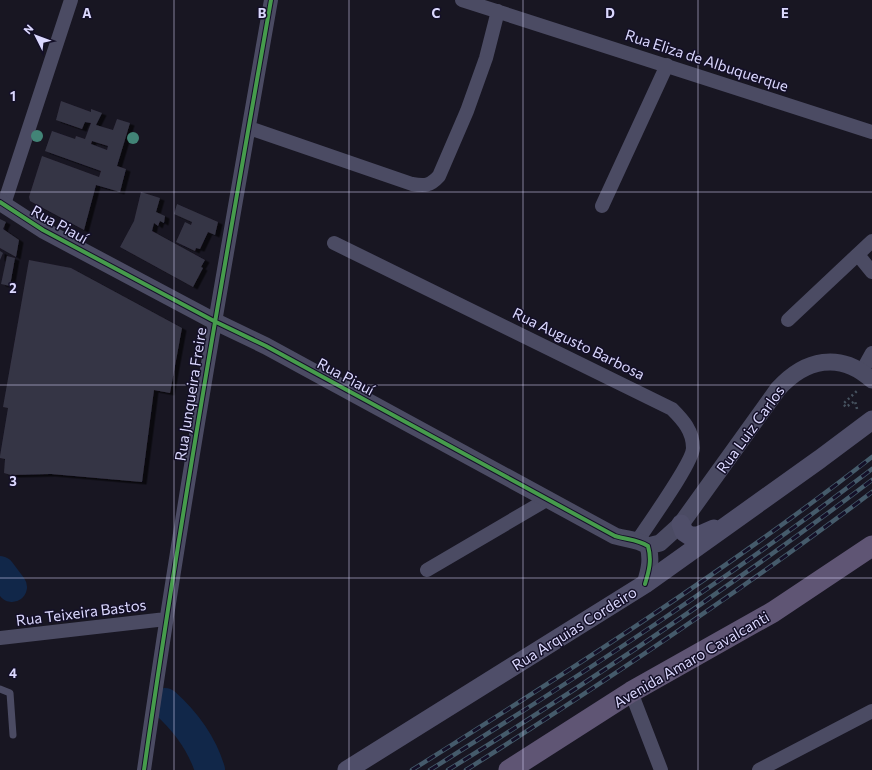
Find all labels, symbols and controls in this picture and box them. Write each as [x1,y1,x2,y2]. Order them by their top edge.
text: A [82,5,92,21]
text: B [258,5,267,21]
text: C [432,5,441,21]
text: D [605,5,615,21]
text: E [781,5,789,21]
north arrow [16,16,56,56]
text: N [21,22,36,36]
street label: Rua Eliza de Albuquerque [623,25,791,95]
text: 1 [10,88,16,104]
street label: Rua Piauí [28,201,93,248]
text: 2 [9,280,17,296]
street label: Rua Augusto Barbosa [510,303,648,383]
street label: Rua Junqueira Freire [171,326,209,462]
street label: Rua Piauí [314,353,379,399]
street label: Rua Luiz Carlos [712,382,788,476]
text: 3 [9,473,17,489]
street label: Rua Arquias Cordeiro [508,582,640,674]
street label: Rua Teixeira Bastos [15,595,147,629]
street label: Avenida Amaro Cavalcanti [610,607,772,711]
text: 4 [9,665,17,681]

